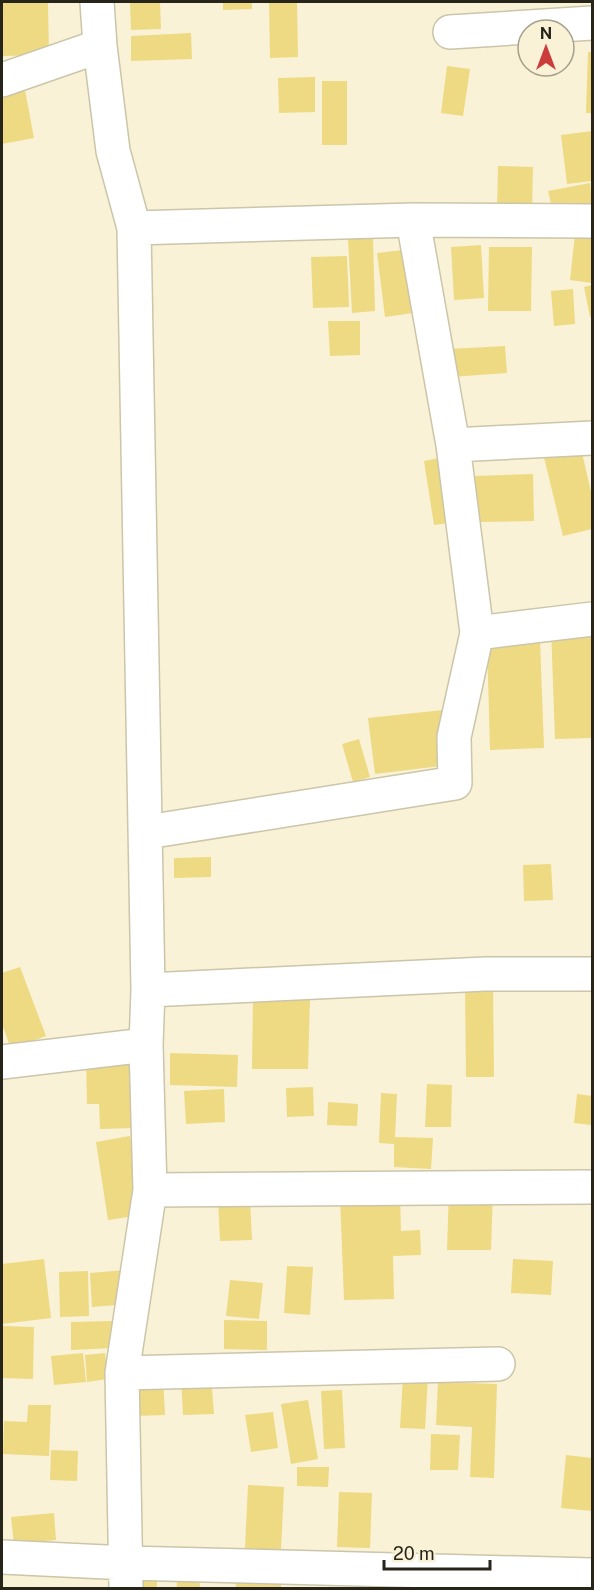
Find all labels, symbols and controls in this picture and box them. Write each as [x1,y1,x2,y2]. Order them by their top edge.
north arrow [516,18,576,78]
text: N [540,24,552,43]
scale bar [384,1533,490,1571]
text: 20 m [393,1543,435,1564]

